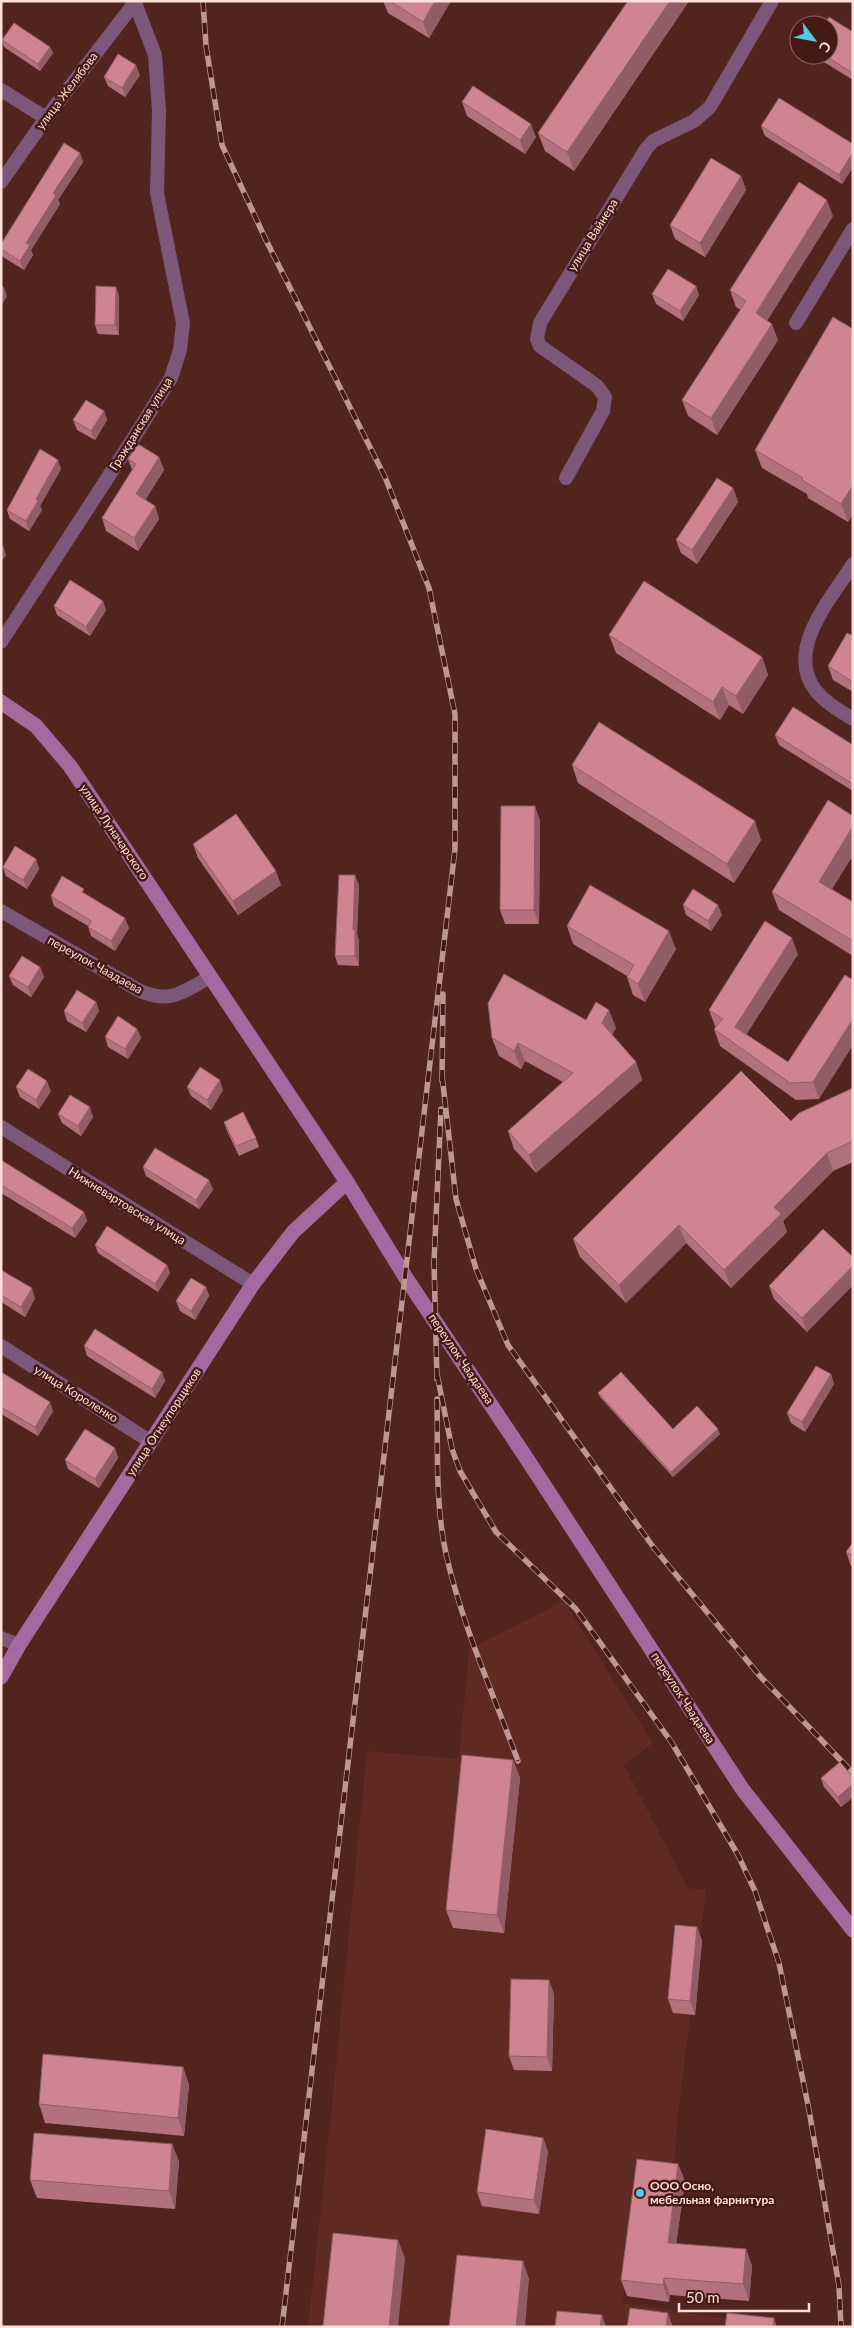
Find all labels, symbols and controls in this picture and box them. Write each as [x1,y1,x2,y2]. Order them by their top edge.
north arrow [789,15,839,65]
text: С [815,39,835,56]
street label: улица Желябова [33,49,101,132]
street label: улица Вайнера [564,196,621,274]
street label: Гражданская улица [106,374,175,473]
street label: улица Луначарского [77,781,152,883]
street label: переулок Чаадаева [45,932,145,997]
street label: Нижневартовская улица [66,1163,189,1248]
street label: переулок Чаадаева [426,1311,497,1407]
street label: улица Короленко [31,1362,121,1426]
street label: улица Огнеупорщиков [123,1365,204,1479]
street label: переулок Чаадаева [648,1649,719,1746]
place label: ООО Осно, мебельная фарнитура [650,2178,774,2207]
marker: ООО Осно, мебельная фарнитура [634,2187,646,2199]
scale bar [679,2280,809,2312]
text: 50 m [686,2288,720,2306]

